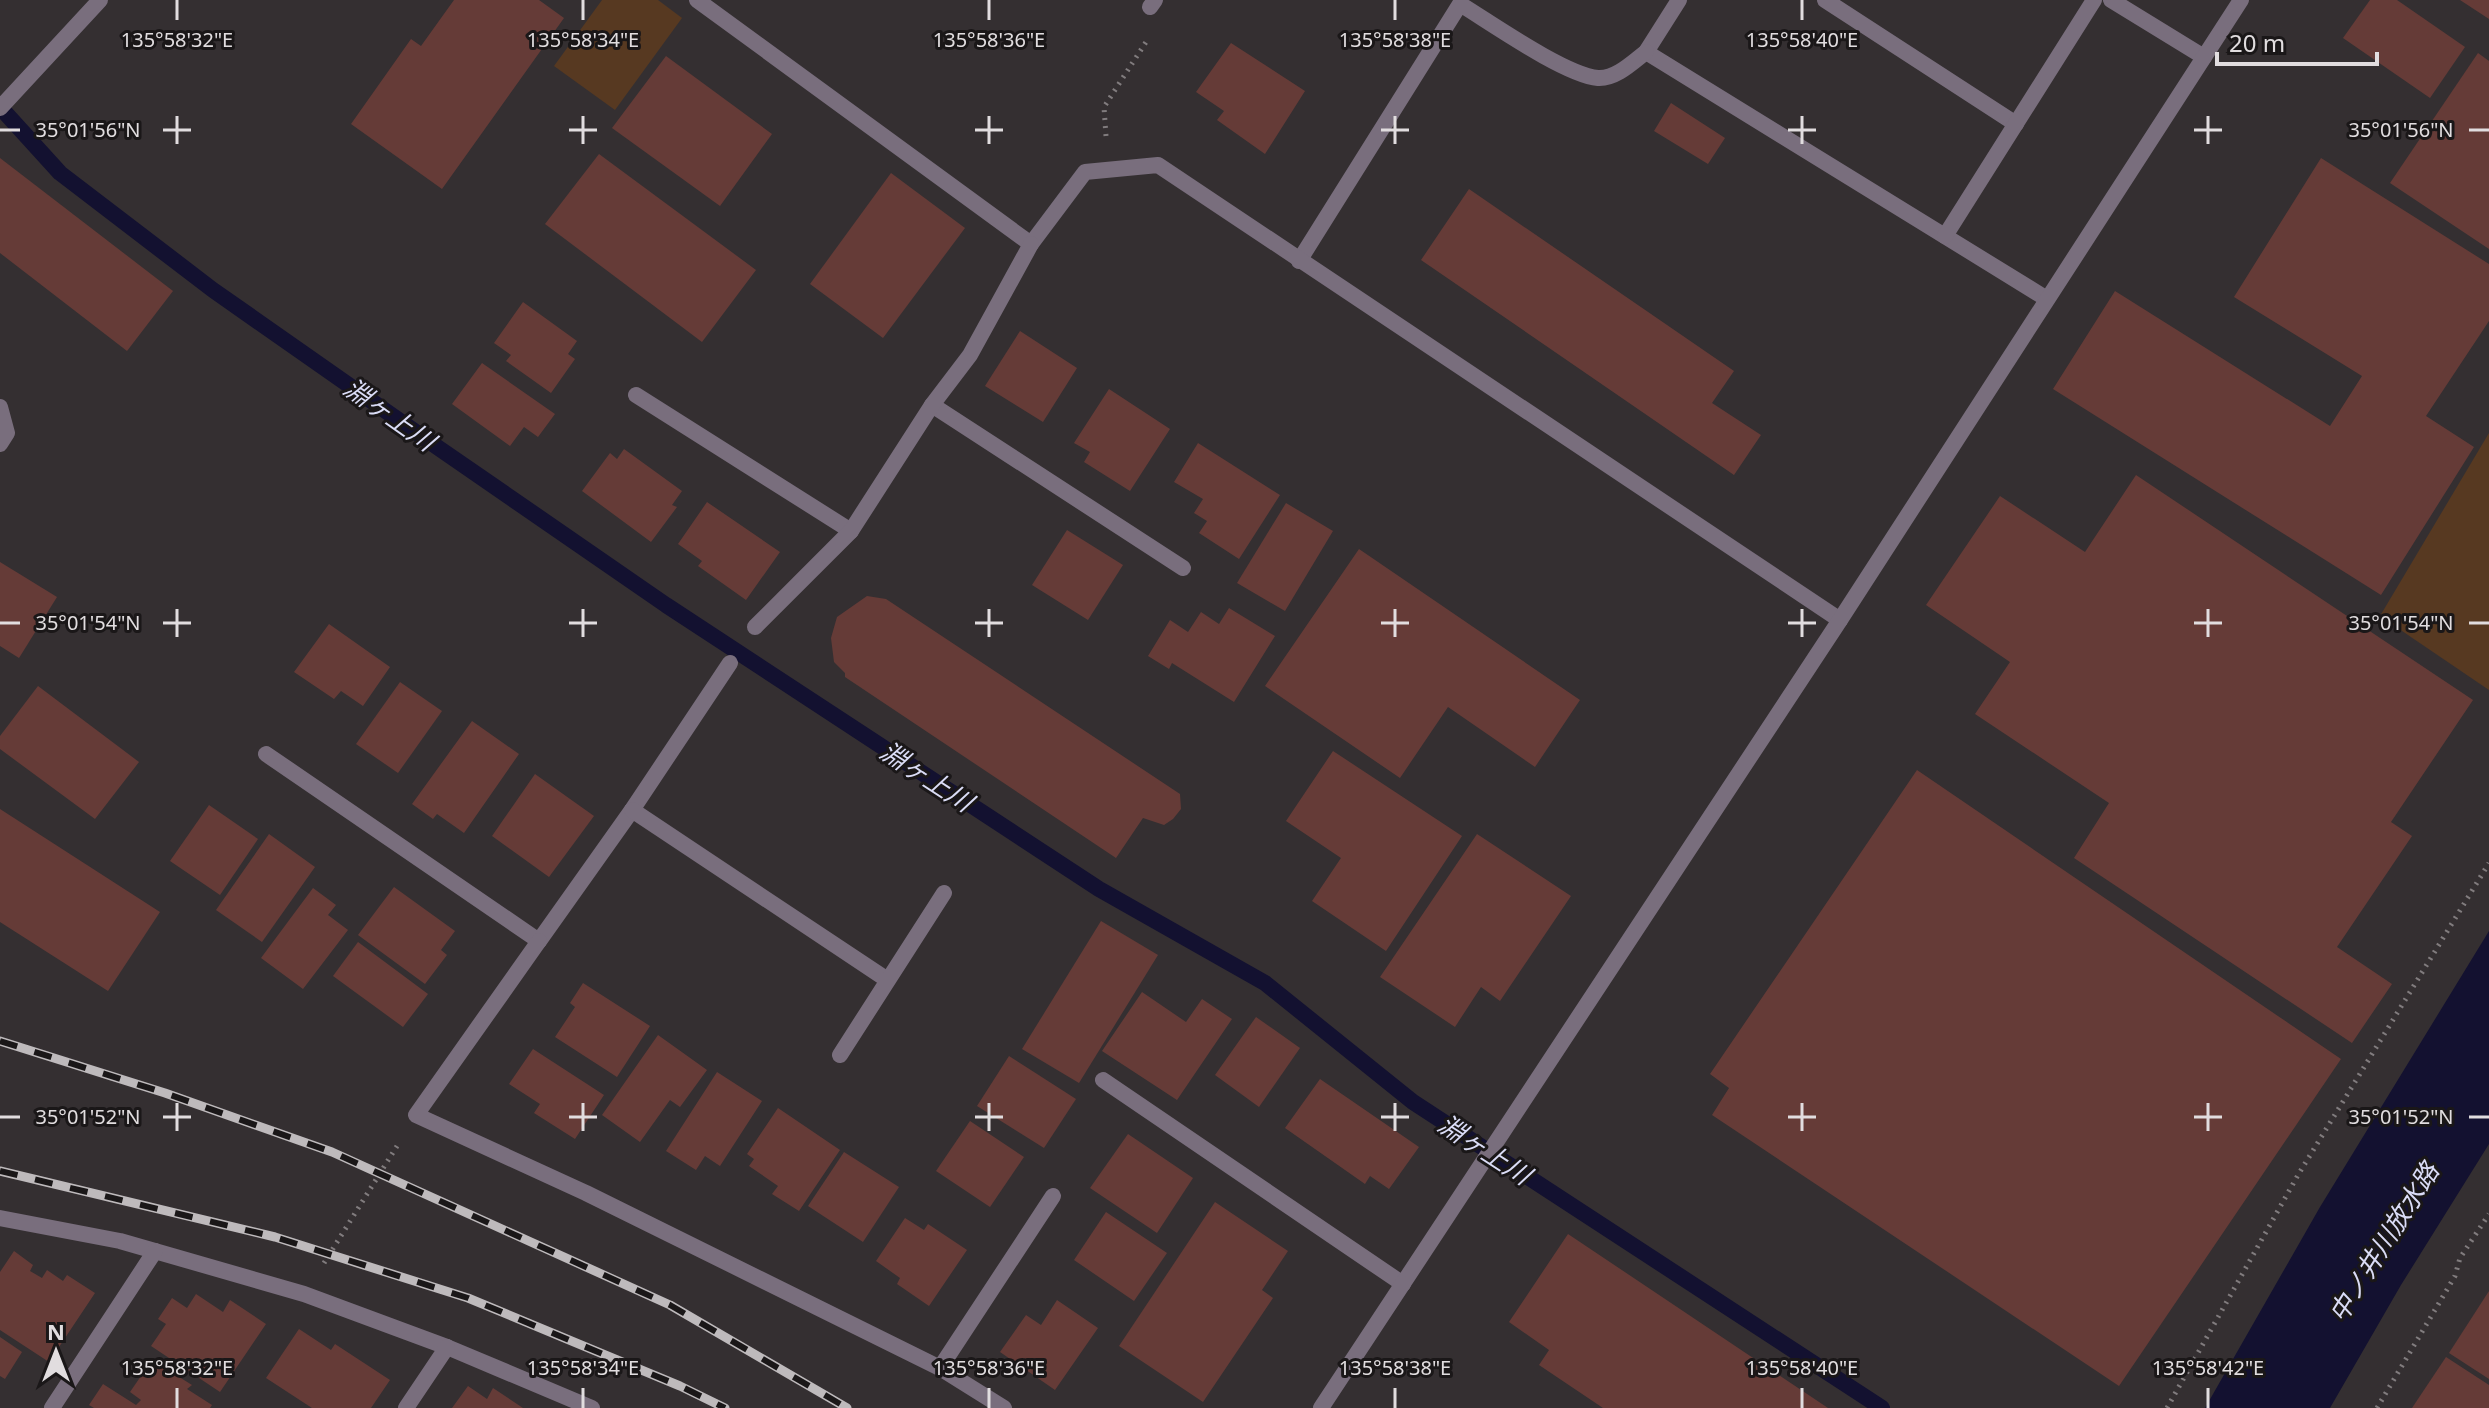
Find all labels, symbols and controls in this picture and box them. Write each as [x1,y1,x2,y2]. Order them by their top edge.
scale bar [2217,16,2377,66]
text: 135°58'32"E [121,26,233,53]
text: 135°58'34"E [527,26,639,53]
text: 135°58'36"E [933,26,1045,53]
text: 135°58'38"E [1339,26,1451,53]
text: 135°58'40"E [1746,26,1858,53]
text: 20 m [2229,26,2285,59]
text: 35°01'56"N [35,116,141,143]
text: 35°01'56"N [2348,116,2454,143]
water label: 淵ヶ上川 [337,369,445,460]
text: 35°01'54"N [35,609,141,636]
text: 35°01'54"N [2348,609,2454,636]
water label: 淵ヶ上川 [874,733,983,821]
text: 35°01'52"N [35,1103,141,1130]
text: 35°01'52"N [2348,1103,2454,1130]
water label: 淵ヶ上川 [1432,1106,1541,1194]
water label: 中ノ井川放水路 [2320,1154,2448,1329]
north arrow [16,1312,96,1392]
text: N [47,1316,65,1346]
text: 135°58'32"E [121,1354,233,1381]
text: 135°58'34"E [527,1354,639,1381]
text: 135°58'36"E [933,1354,1045,1381]
text: 135°58'38"E [1339,1354,1451,1381]
text: 135°58'40"E [1746,1354,1858,1381]
text: 135°58'42"E [2152,1354,2264,1381]

